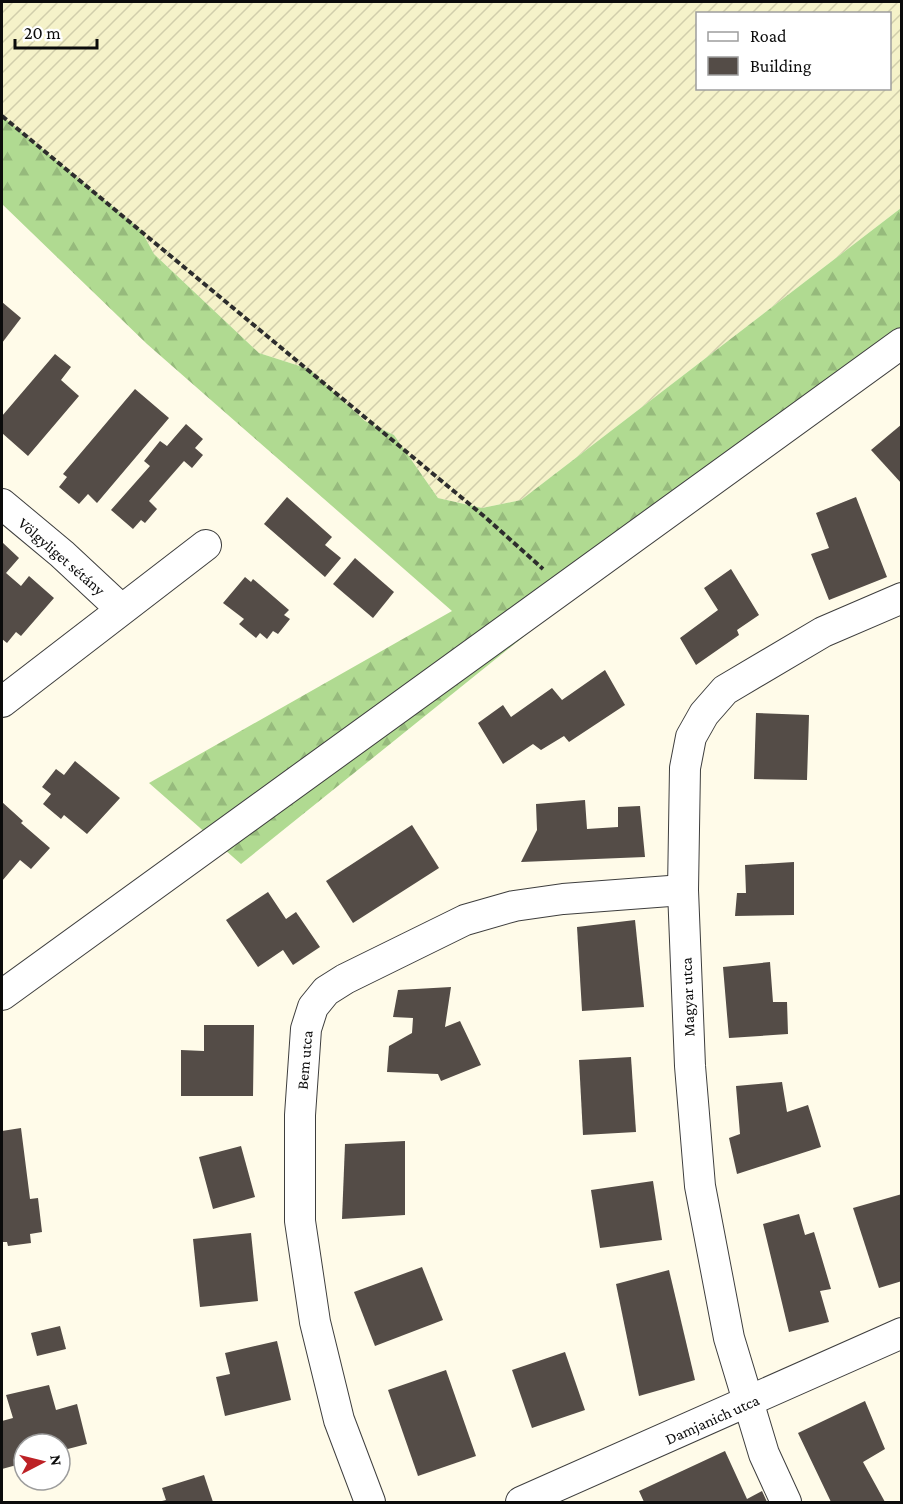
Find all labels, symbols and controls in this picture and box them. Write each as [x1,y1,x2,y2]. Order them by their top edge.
scale bar [15,12,98,50]
legend [696,12,891,90]
text: 20 m [24,23,61,43]
text: Road [750,26,787,46]
text: Building [750,56,812,76]
street label: Völgyliget sétány [14,514,109,600]
street label: Magyar utca [678,956,698,1037]
street label: Bem utca [293,1029,316,1090]
street label: Damjanich utca [663,1391,763,1449]
north arrow [12,1432,72,1492]
text: N [47,1454,66,1467]

